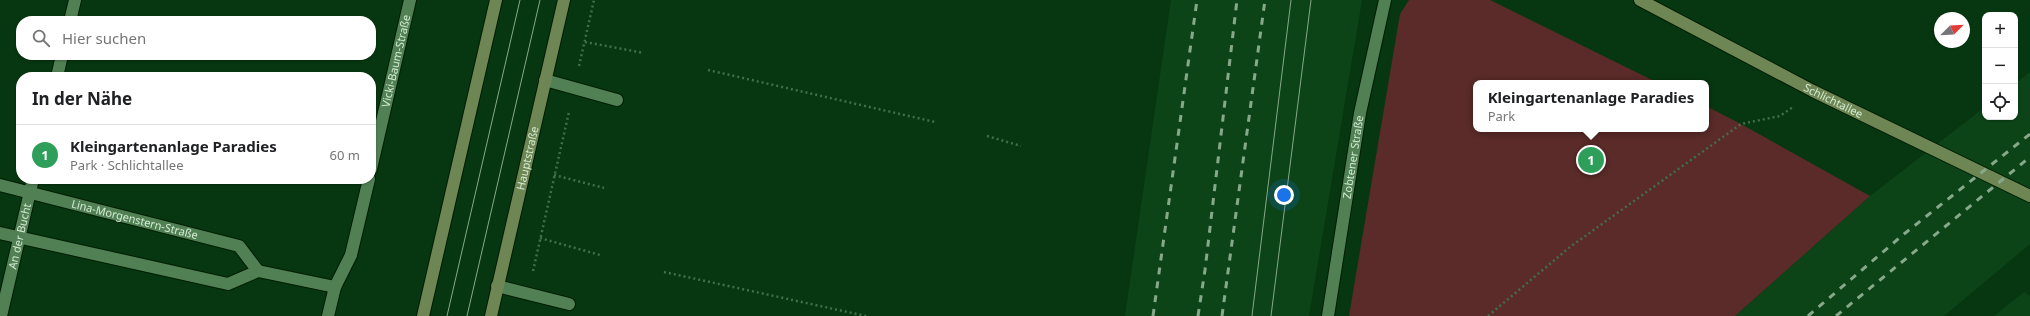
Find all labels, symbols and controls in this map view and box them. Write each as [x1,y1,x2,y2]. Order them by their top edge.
north arrow [1934,12,1970,48]
map controls [1982,12,2018,120]
button: + [1982,12,2018,48]
street label: Vicki-Baum-Straße [378,13,413,109]
search box [16,16,376,60]
icon: search [30,27,52,49]
text: Hier suchen [62,28,146,48]
button: − [1982,48,2018,84]
street label: Schlichtallee [1801,79,1866,121]
popup [1473,80,1709,132]
button: locate [1982,84,2018,120]
text: In der Nähe [32,87,132,110]
text: Kleingartenanlage Paradies [1488,87,1694,107]
text: Park [1488,107,1515,125]
street label: Zobtener Straße [1339,114,1367,200]
street label: Hauptstraße [512,125,542,191]
text: Kleingartenanlage Paradies [70,136,277,156]
pin: 1 [1578,145,1604,175]
text: 1 [41,146,49,164]
text: 60 m [330,146,360,164]
text: Park · Schlichtallee [70,156,183,174]
your location [1274,185,1294,205]
street label: Lina-Morgenstern-Straße [70,196,200,242]
street label: An der Bucht [4,202,34,270]

